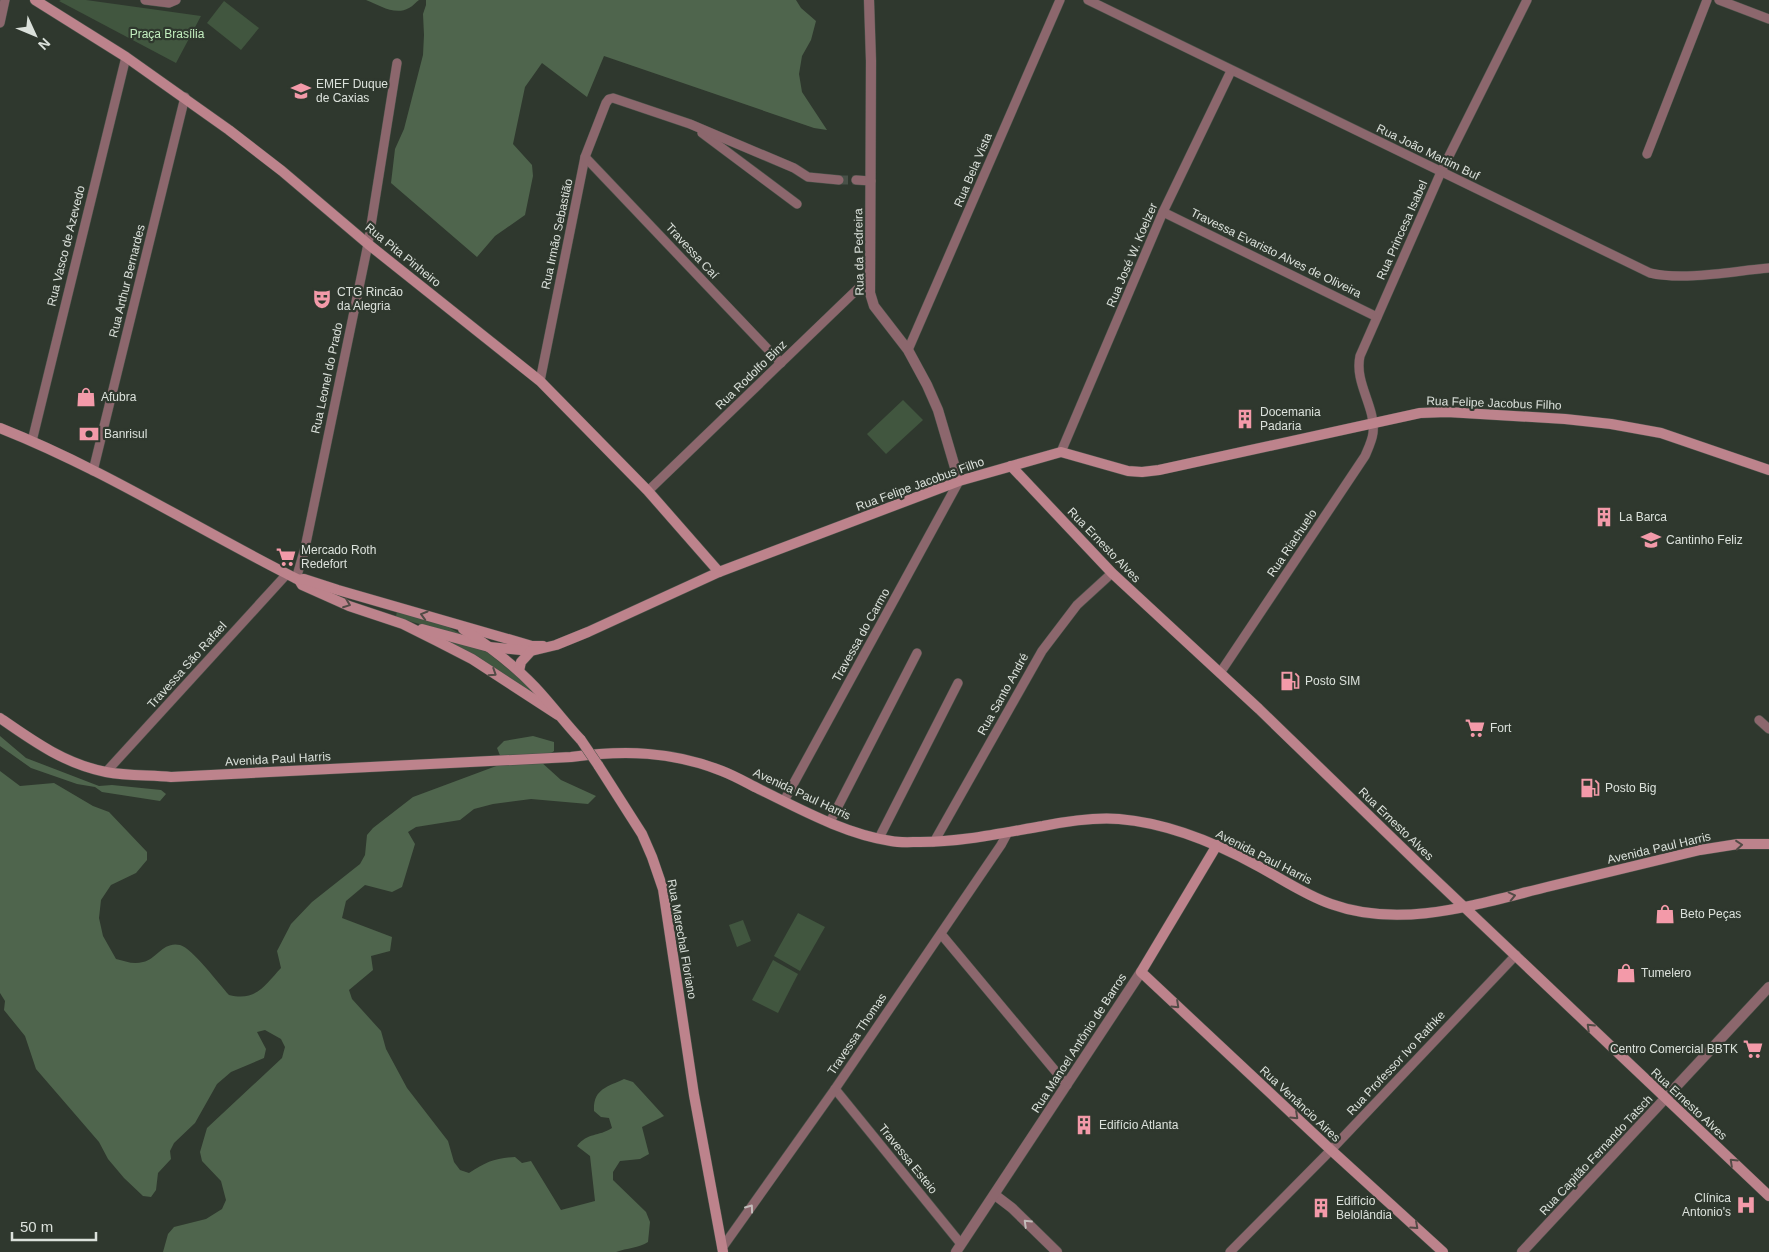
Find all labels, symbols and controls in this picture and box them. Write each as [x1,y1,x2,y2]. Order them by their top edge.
north arrow [10,10,60,60]
park label: Praça Brasília [130,27,205,41]
text: N [35,35,54,53]
place label: EMEF Duque de Caxias [316,77,388,105]
school or university icon: EMEF Duque de Caxias [290,80,312,102]
street label: Rua João Martim Buf [1374,121,1482,183]
street label: Rua Bela Vista [951,131,995,209]
street label: Rua Irmão Sebastião [538,177,576,291]
street label: Rua Princesa Isabel [1374,178,1430,282]
street label: Rua Vasco de Azevedo [44,184,88,308]
street label: Rua José W. Koelzer [1104,201,1160,309]
street label: Travessa Evaristo Alves de Oliveira [1188,205,1364,301]
street label: Rua da Pedreira [851,208,867,296]
street label: Rua Pita Pinheiro [362,220,444,290]
street label: Travessa Caí [663,220,722,282]
street label: Rua Arthur Bernardes [106,223,148,339]
place label: CTG Rincão da Alegria [337,285,403,313]
theatre icon: CTG Rincão da Alegria [311,288,333,310]
street label: Rua Leonel do Prado [308,321,346,435]
street label: Rua Rodolfo Binz [713,338,789,412]
shop icon: Afubra [75,386,97,408]
place label: Afubra [101,390,137,404]
street label: Rua Felipe Jacobus Filho [1426,394,1562,412]
place label: Docemania Padaria [1260,405,1321,433]
building icon: Docemania Padaria [1234,408,1256,430]
bank icon: Banrisul [78,423,100,445]
place label: Banrisul [104,427,147,441]
street label: Rua Felipe Jacobus Filho [854,454,986,514]
street label: Rua Ernesto Alves [1065,505,1143,585]
street label: Rua Riachuelo [1264,506,1320,580]
building icon: La Barca [1593,506,1615,528]
place label: La Barca [1619,510,1667,524]
school or university icon: Cantinho Feliz [1640,529,1662,551]
place label: Cantinho Feliz [1666,533,1743,547]
place label: Mercado Roth Redefort [301,543,376,571]
supermarket icon: Mercado Roth Redefort [275,546,297,568]
street label: Travessa do Carmo [829,585,893,684]
one-way arrow [342,599,350,609]
one-way arrow [419,610,428,621]
street label: Travessa São Rafael [144,619,230,711]
street label: Rua Santo André [975,650,1031,737]
one-way arrow [488,667,497,676]
fuel station icon: Posto SIM [1279,670,1301,692]
place label: Posto SIM [1305,674,1360,688]
supermarket icon: Fort [1464,717,1486,739]
place label: Fort [1490,721,1512,735]
street label: Avenida Paul Harris [225,749,331,769]
street label: Avenida Paul Harris [751,765,853,823]
fuel station icon: Posto Big [1579,777,1601,799]
place label: Posto Big [1605,781,1656,795]
street label: Rua Ernesto Alves [1356,785,1436,863]
street label: Avenida Paul Harris [1214,827,1314,887]
street label: Avenida Paul Harris [1606,829,1712,867]
one-way arrow [1735,840,1743,851]
street label: Rua Marechal Floriano [665,878,699,1000]
one-way arrow [1508,891,1517,902]
shop icon: Beto Peças [1654,903,1676,925]
place label: Beto Peças [1680,907,1741,921]
shop icon: Tumelero [1615,962,1637,984]
place label: Tumelero [1641,966,1692,980]
street label: Rua Manoel Antônio de Barros [1029,971,1129,1115]
street label: Travessa Thomas [825,991,889,1077]
one-way arrow [1171,999,1180,1008]
street label: Rua Professor Ivo Rathke [1344,1008,1448,1118]
one-way arrow [1587,1023,1596,1032]
supermarket icon: Centro Comercial BBTK [1742,1038,1764,1060]
place label: Centro Comercial BBTK [1610,1042,1738,1056]
street label: Rua Venâncio Aires [1257,1063,1343,1145]
street label: Rua Ernesto Alves [1648,1065,1730,1143]
street label: Rua Capitão Fernando Tatsch [1537,1092,1655,1218]
one-way arrow [1289,1110,1298,1119]
building icon: Edifício Atlanta [1073,1114,1095,1136]
place label: Edifício Atlanta [1099,1118,1179,1132]
street label: Travessa Esteio [876,1121,941,1197]
one-way arrow [1730,1159,1739,1168]
place label: Clínica Antonio's [1682,1191,1731,1219]
place label: Edifício Belolândia [1336,1194,1392,1222]
hospital icon: Clínica Antonio's [1735,1194,1757,1216]
building icon: Edifício Belolândia [1310,1197,1332,1219]
one-way arrow [744,1204,753,1214]
scale bar [12,1210,96,1242]
text: 50 m [20,1218,53,1235]
one-way arrow [1023,1220,1032,1229]
one-way arrow [1409,1220,1418,1229]

